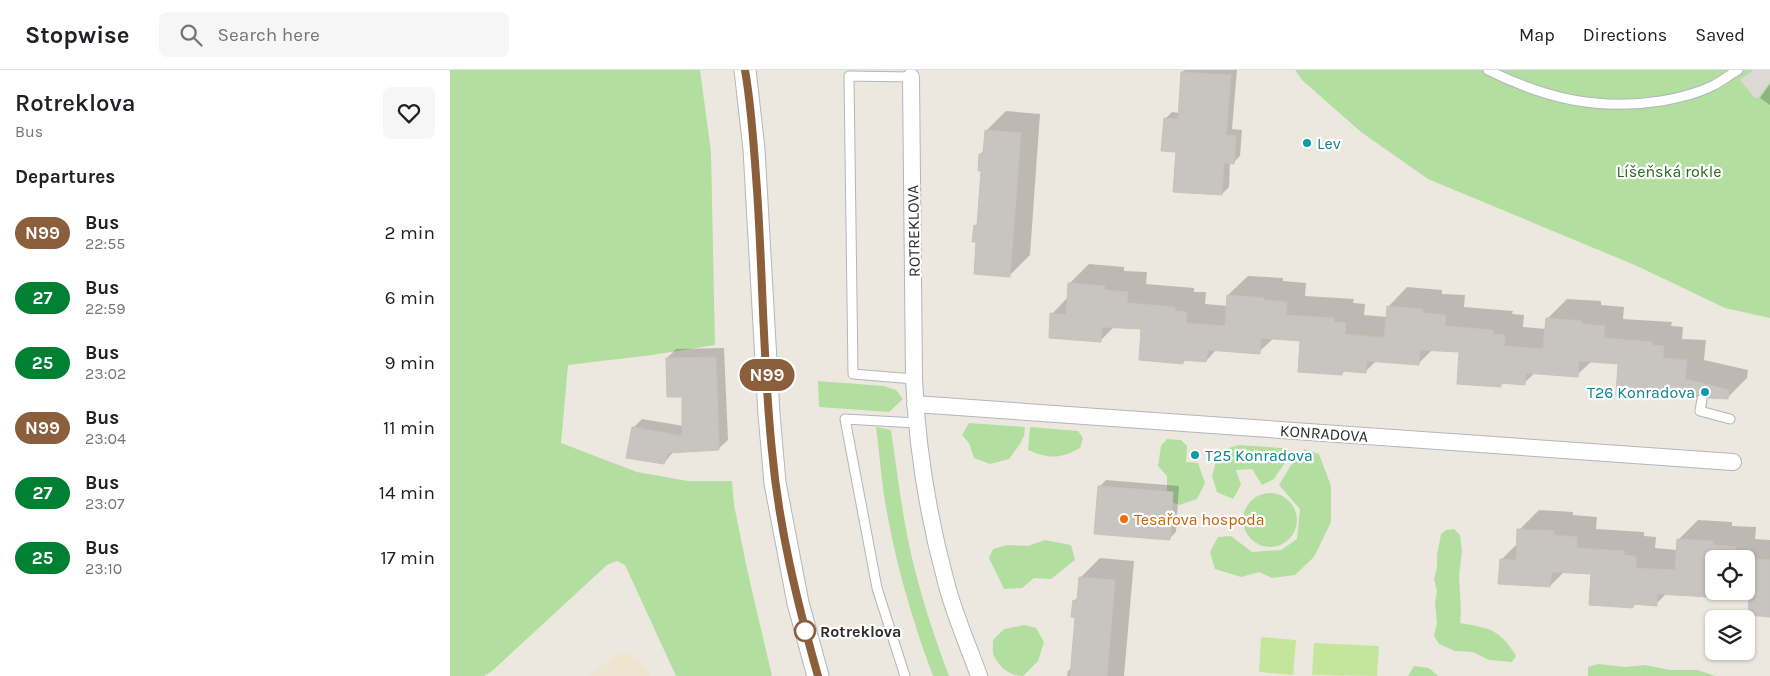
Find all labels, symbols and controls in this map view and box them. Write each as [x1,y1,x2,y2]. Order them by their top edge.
search box [159,12,509,57]
text: Stopwise [25,21,129,49]
icon: search [177,21,205,49]
text: Search here [217,24,320,46]
text: Map [1519,24,1555,46]
text: Directions [1583,24,1667,46]
text: Saved [1695,24,1745,46]
button: heart [383,87,435,139]
text: Rotreklova [15,89,136,117]
text: Bus [15,122,43,141]
place label: Lev [1317,134,1341,153]
marker: Lev [1301,137,1313,149]
park label: Líšeňská rokle [1617,162,1721,181]
text: Departures [15,166,115,188]
street label: ROTREKLOVA [903,185,924,277]
text: Bus [85,212,119,234]
text: N99 [25,222,60,244]
text: 2 min [385,222,435,244]
text: 22:55 [85,234,125,253]
text: Bus [85,277,119,299]
text: 27 [33,287,52,309]
text: 6 min [385,287,435,309]
text: 22:59 [85,299,126,318]
text: Bus [85,342,119,364]
text: 25 [32,352,53,374]
text: 9 min [385,352,435,374]
line badge: N99 [738,359,796,391]
text: 23:02 [85,364,126,383]
text: N99 [750,364,784,386]
place label: T26 Konradova [1587,383,1695,402]
marker: T26 Konradova [1699,386,1711,398]
text: Bus [85,407,119,429]
text: N99 [25,417,60,439]
text: 11 min [383,417,435,439]
street label: KONRADOVA [1279,421,1369,446]
text: 23:04 [85,429,126,448]
place label: T25 Konradova [1205,446,1313,465]
marker: T25 Konradova [1189,449,1201,461]
text: Bus [85,472,119,494]
text: 27 [33,482,52,504]
text: 14 min [379,482,435,504]
text: 23:07 [85,494,124,513]
place label: Tesařova hospoda [1134,510,1265,529]
marker: Tesařova hospoda [1118,513,1130,525]
text: Bus [85,537,119,559]
text: 25 [32,547,53,569]
text: 17 min [380,547,435,569]
map controls [1705,550,1755,660]
button: locate [1705,550,1755,600]
text: 23:10 [85,559,122,578]
button: layers [1705,610,1755,660]
marker: Rotreklova [794,620,816,642]
place label: Rotreklova [820,622,901,641]

